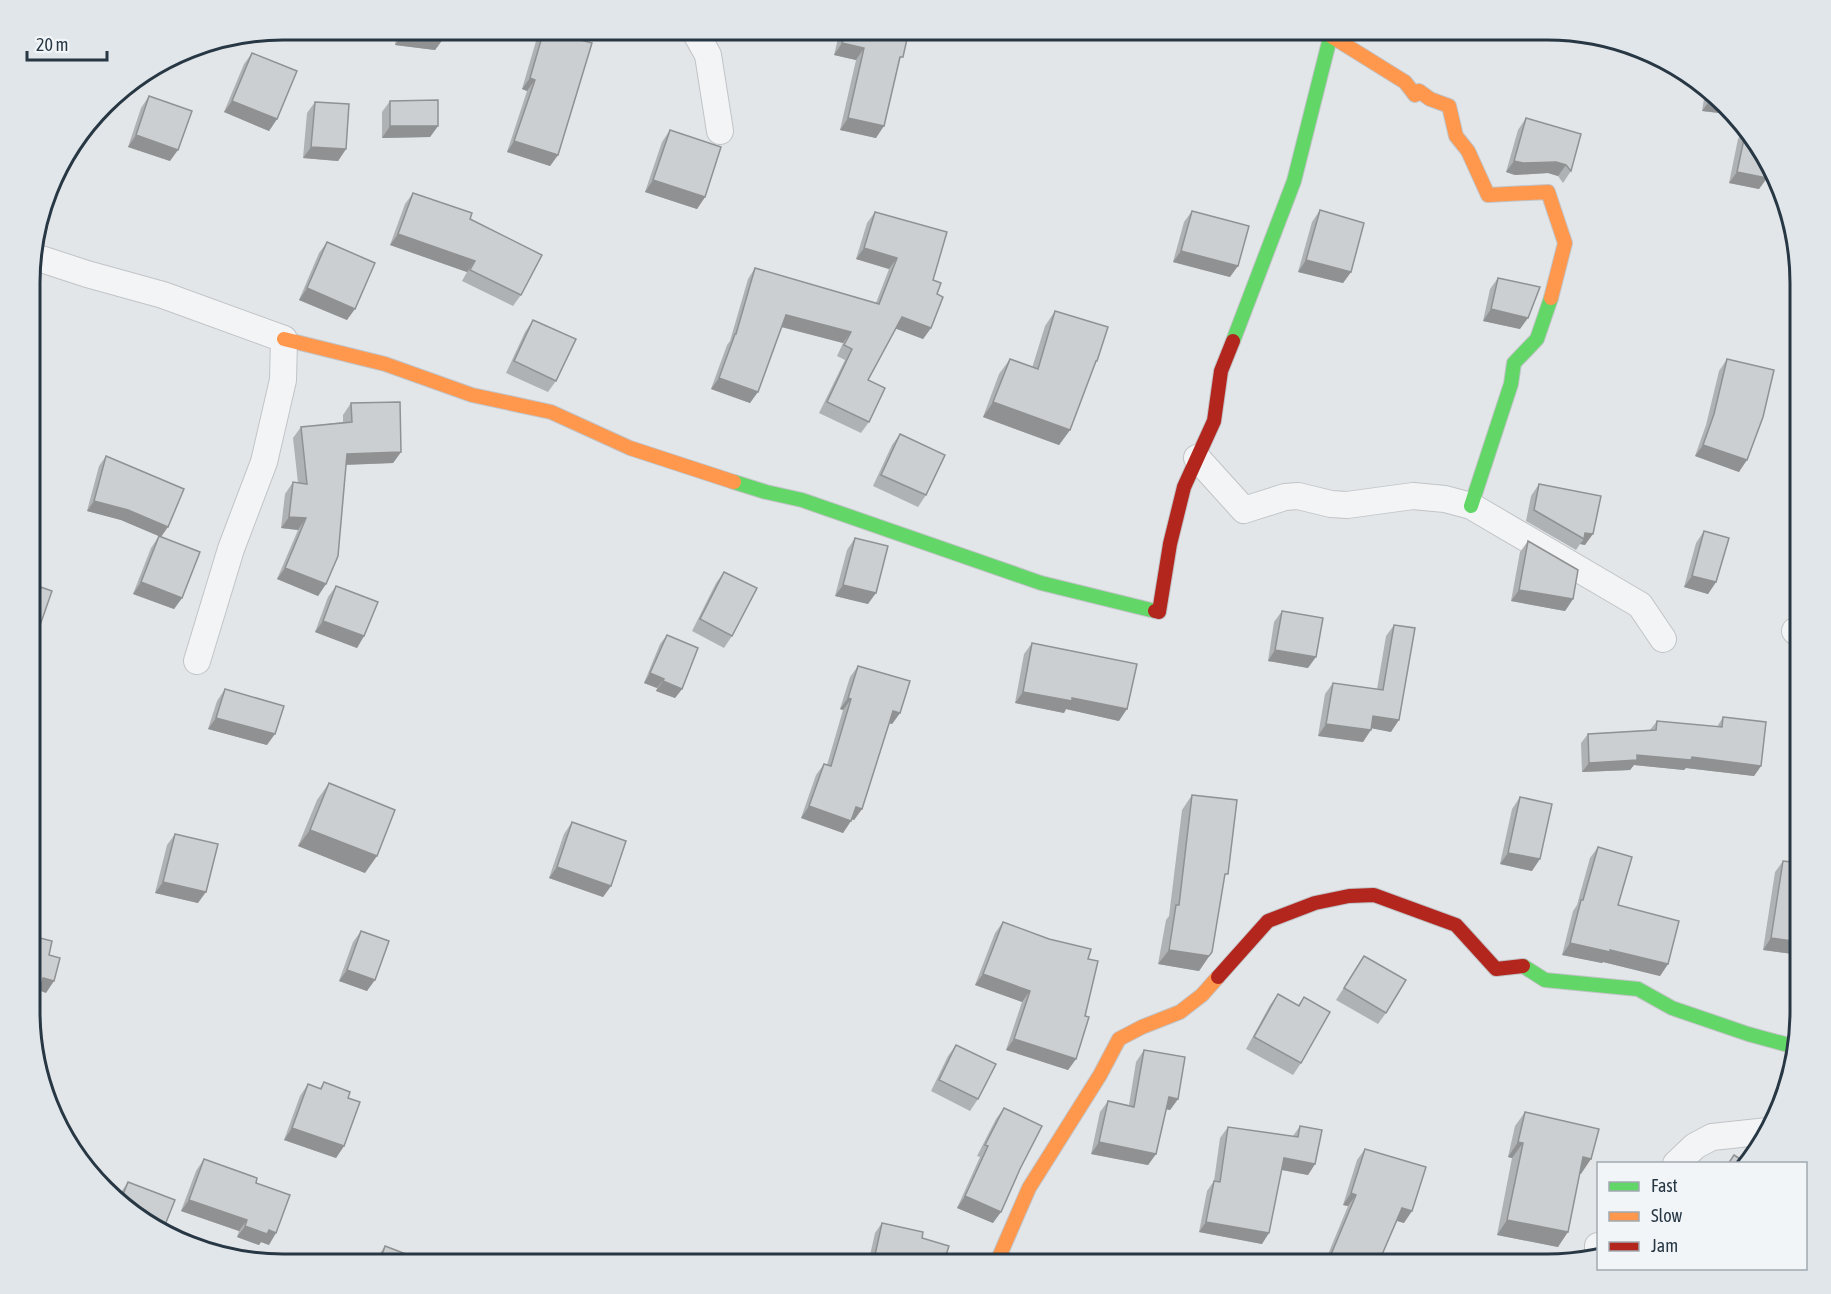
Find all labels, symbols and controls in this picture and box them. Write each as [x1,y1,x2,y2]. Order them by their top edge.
scale bar [27,24,106,62]
text: 20 m [36,34,68,55]
legend [1597,1162,1807,1270]
text: Fast [1651,1175,1678,1196]
text: Slow [1651,1205,1682,1226]
text: Jam [1651,1235,1678,1256]

